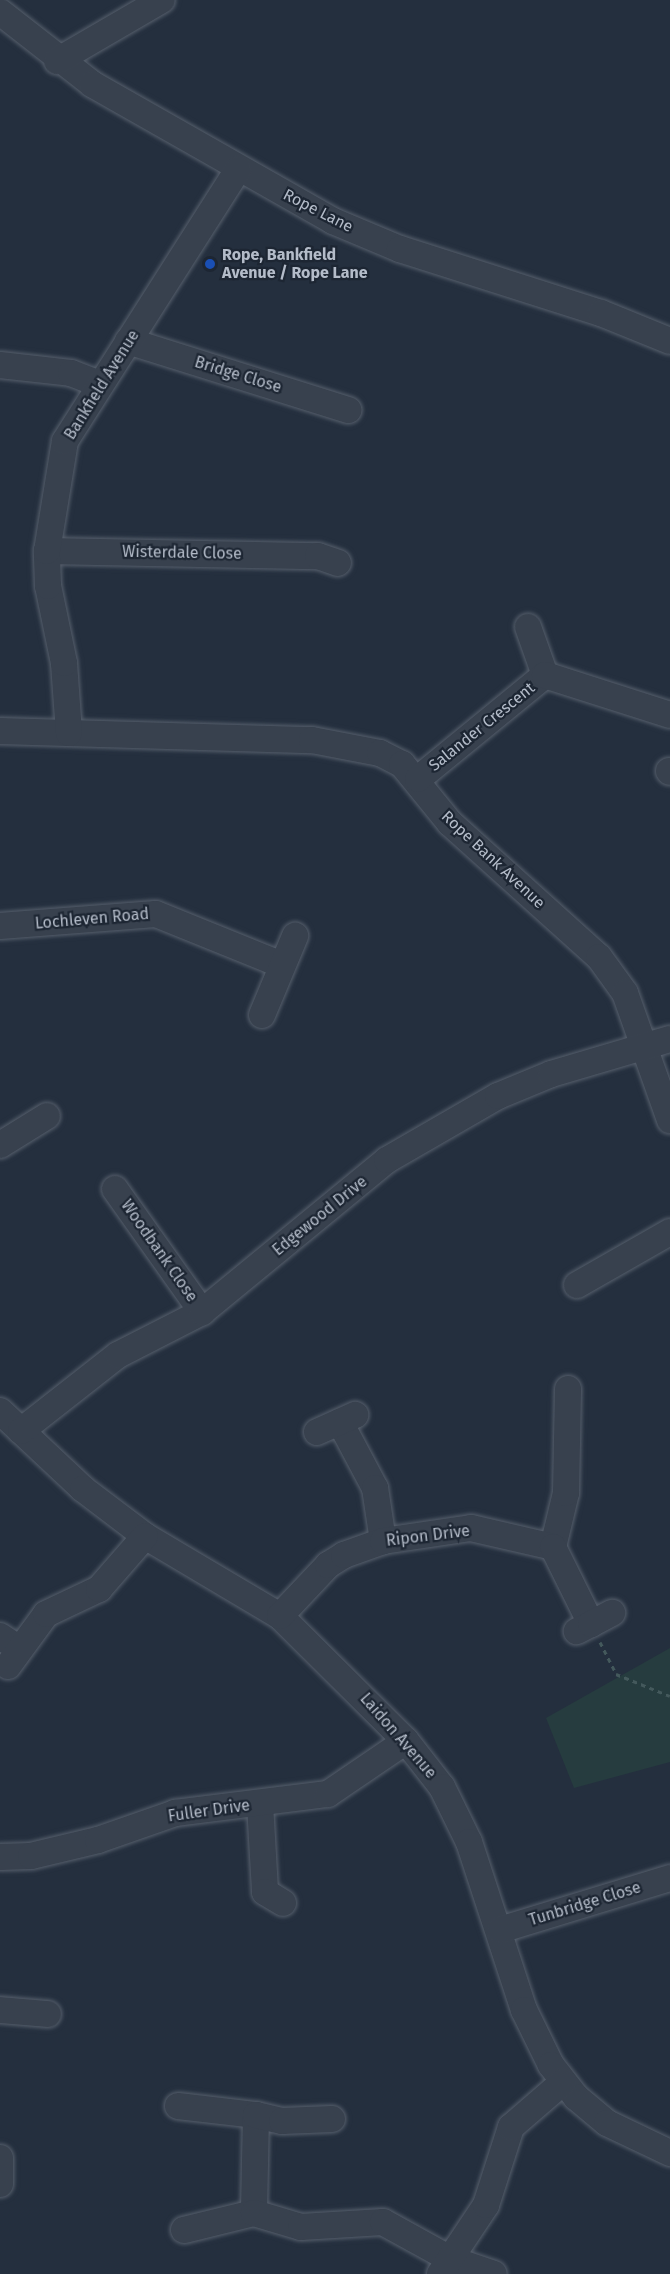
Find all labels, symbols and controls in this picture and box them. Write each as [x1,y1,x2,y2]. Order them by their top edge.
street label: Rope Lane [280,185,356,237]
place label: Rope, Bankfield Avenue / Rope Lane [222,245,368,283]
marker: Rope, Bankfield Avenue / Rope Lane [203,257,217,271]
street label: Bankfield Avenue [61,327,143,443]
street label: Bridge Close [192,353,284,397]
street label: Wisterdale Close [122,542,242,564]
street label: Salander Crescent [425,678,539,776]
street label: Rope Bank Avenue [437,807,549,913]
street label: Lochleven Road [34,904,150,934]
street label: Edgewood Drive [269,1172,371,1260]
street label: Woodbank Close [117,1196,201,1306]
street label: Ripon Drive [385,1521,471,1551]
street label: Laidon Avenue [356,1689,440,1783]
street label: Fuller Drive [167,1796,251,1826]
street label: Tunbridge Close [527,1878,643,1930]

